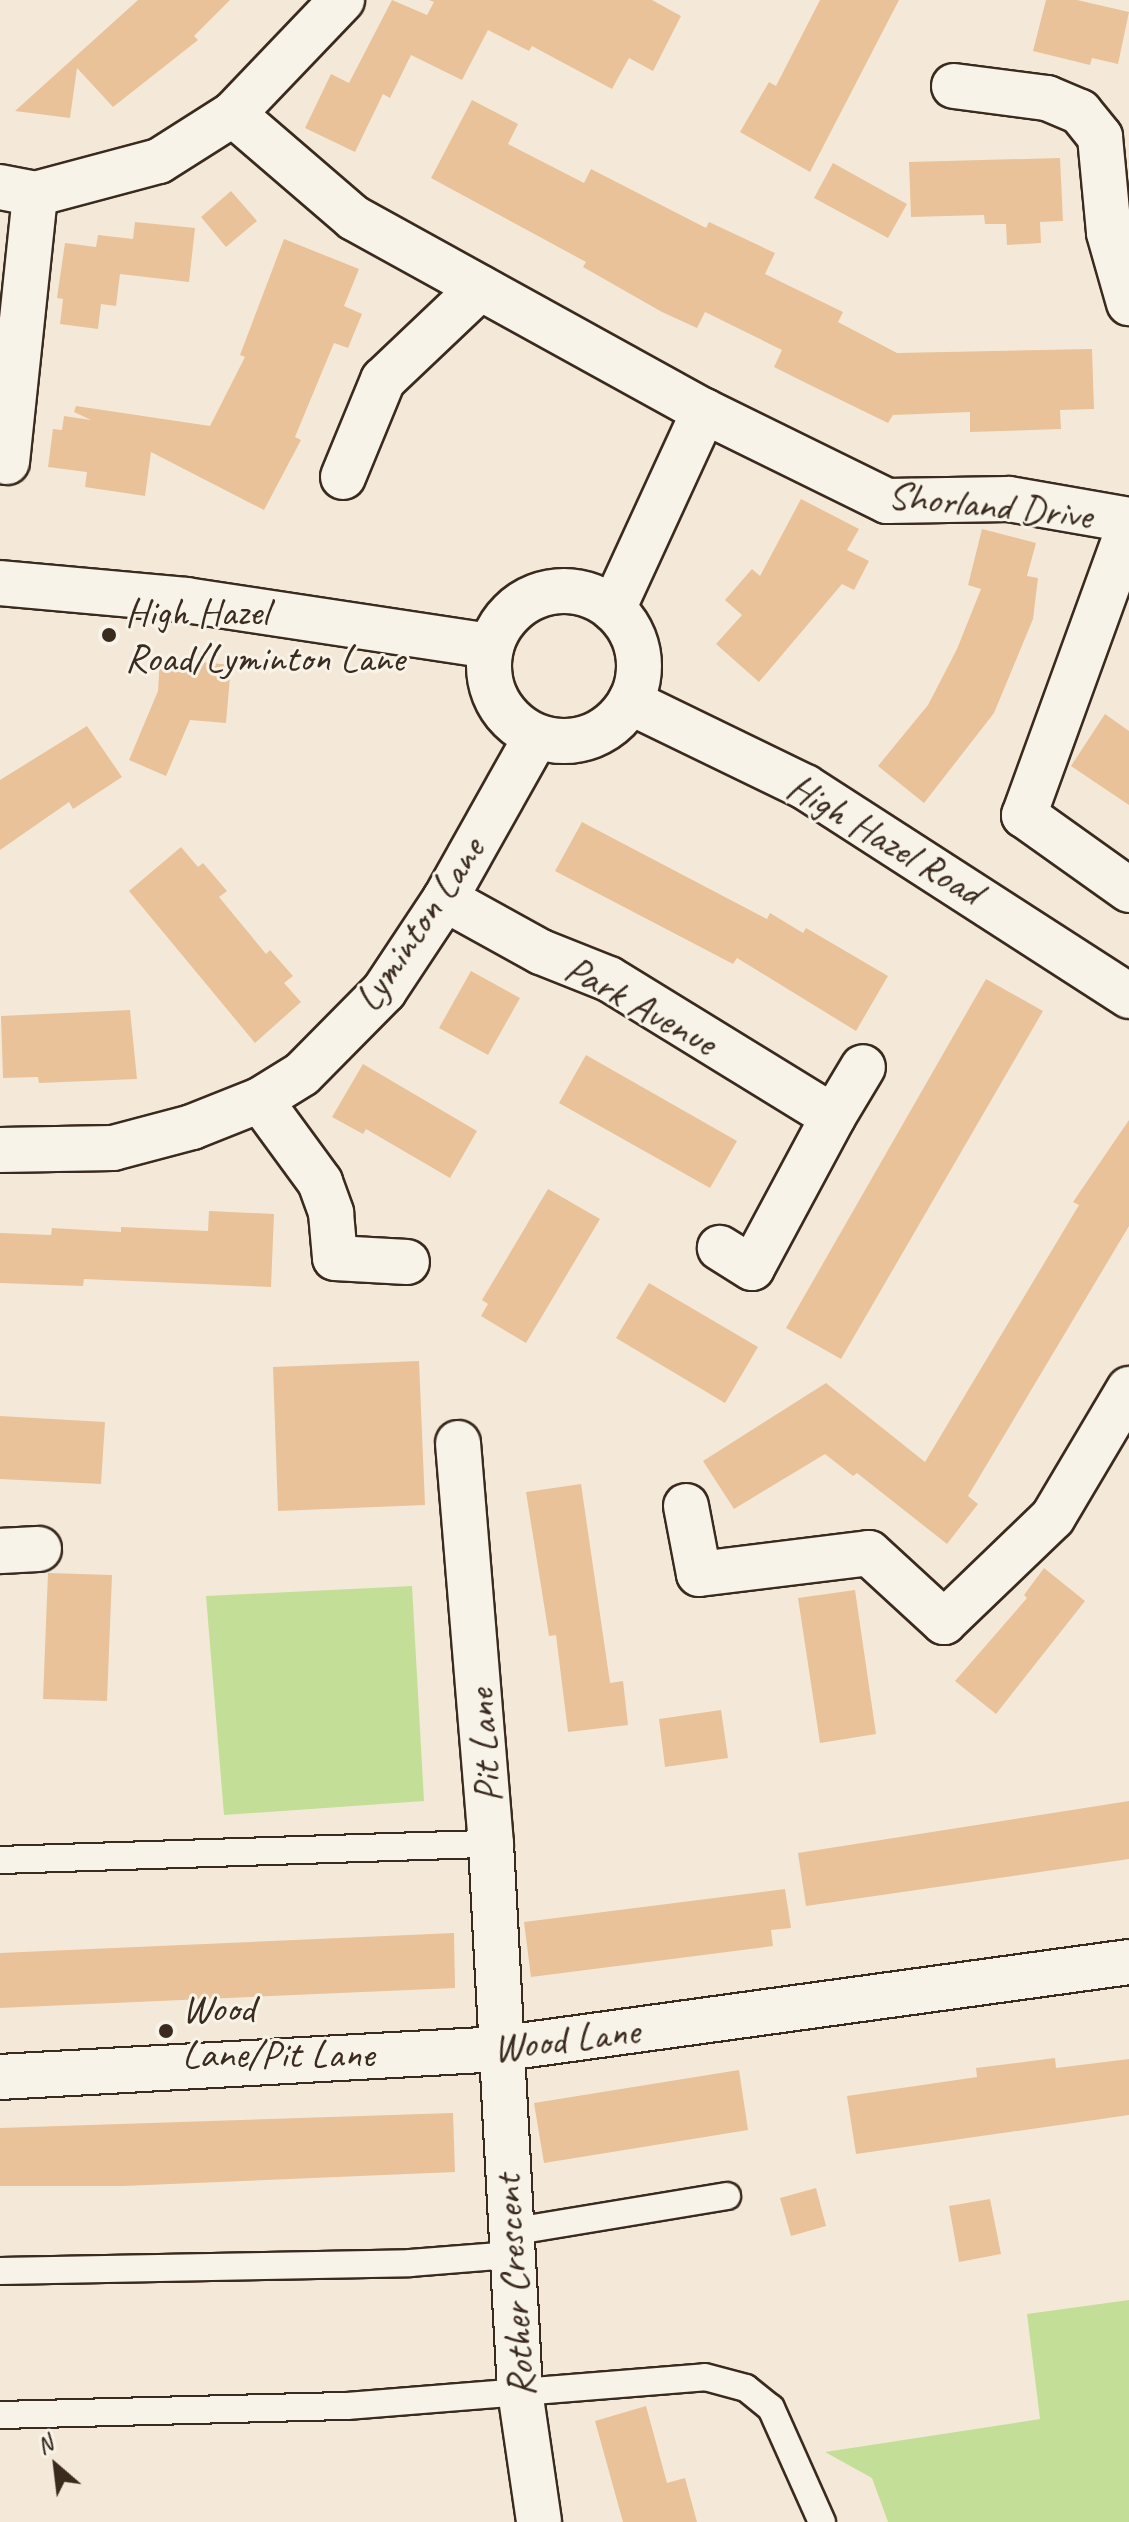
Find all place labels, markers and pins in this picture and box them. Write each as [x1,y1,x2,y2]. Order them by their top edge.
place label: High Hazel Road/Lyminton Lane [125,588,406,682]
marker: High Hazel Road/Lyminton Lane [100,626,118,644]
place label: Wood Lane/Pit Lane [182,1984,376,2078]
marker: Wood Lane/Pit Lane [157,2022,175,2040]

